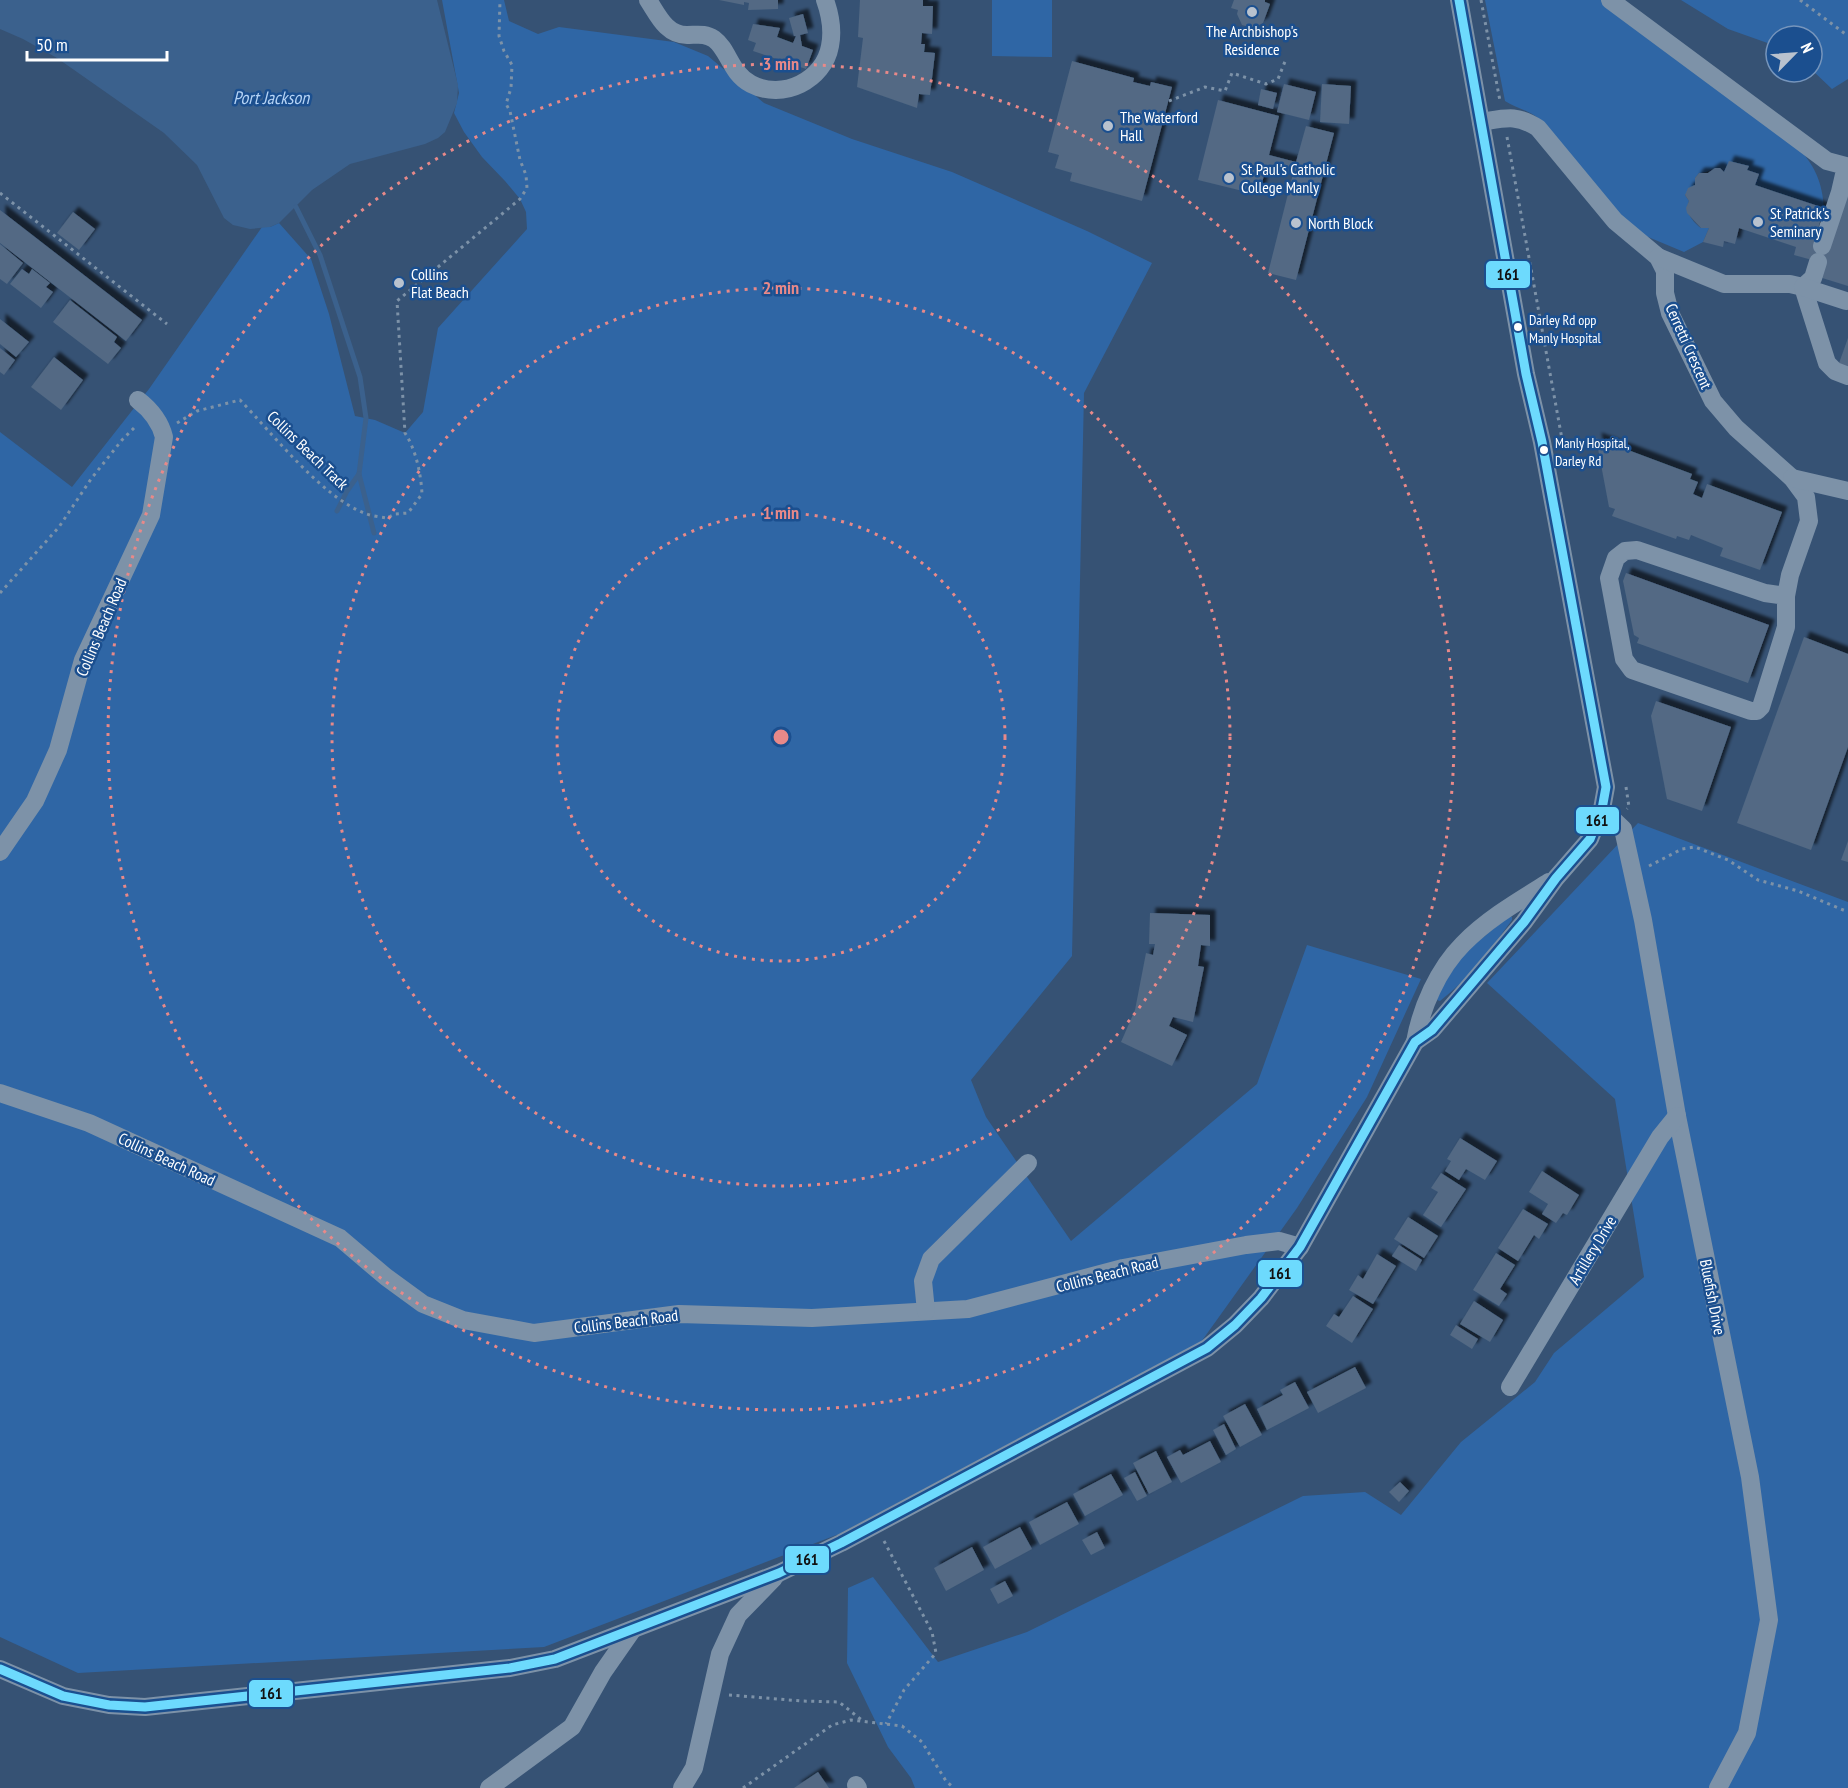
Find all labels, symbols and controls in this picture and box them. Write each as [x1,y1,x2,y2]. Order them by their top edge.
marker: The Archbishop's Residence [1245,5,1259,19]
place label: The Archbishop's Residence [1206,21,1298,59]
scale bar [27,24,166,62]
north arrow [1764,24,1824,84]
text: 50 m [36,33,68,56]
text: N [1797,40,1818,56]
text: 3 min [763,52,799,75]
water label: Port Jackson [233,86,310,109]
place label: The Waterford Hall [1120,107,1198,145]
marker: The Waterford Hall [1101,119,1115,133]
place label: St Paul's Catholic College Manly [1241,159,1335,197]
marker: St Paul's Catholic College Manly [1222,171,1236,185]
place label: St Patrick's Seminary [1770,203,1829,241]
place label: North Block [1308,213,1374,233]
marker: St Patrick's Seminary [1751,215,1765,229]
marker: North Block [1289,216,1303,230]
line badge: 161 [1485,260,1531,289]
place label: Collins Flat Beach [411,264,469,302]
text: 161 [1497,264,1519,284]
marker: Collins Flat Beach [392,276,406,290]
text: 2 min [763,276,799,299]
street label: Cerretti Crescent [1661,300,1717,392]
place label: Darley Rd opp Manly Hospital [1529,311,1602,347]
marker: Darley Rd opp Manly Hospital [1512,321,1524,333]
street label: Collins Beach Track [263,406,353,494]
place label: Manly Hospital, Darley Rd [1555,434,1630,470]
marker: Manly Hospital, Darley Rd [1538,444,1550,456]
text: 1 min [763,501,799,524]
street label: Collins Beach Road [71,575,131,679]
centre of rings [771,727,791,747]
line badge: 161 [1575,806,1620,835]
text: 161 [1586,810,1608,830]
street label: Collins Beach Road [115,1128,219,1190]
street label: Artillery Drive [1564,1212,1620,1288]
street label: Collins Beach Road [1054,1252,1160,1296]
street label: Bluefish Drive [1696,1257,1730,1337]
line badge: 161 [1257,1259,1303,1288]
text: 161 [1269,1263,1291,1283]
street label: Collins Beach Road [573,1305,679,1337]
line badge: 161 [784,1545,830,1574]
text: 161 [796,1549,818,1569]
line badge: 161 [248,1679,294,1708]
text: 161 [260,1683,282,1703]

